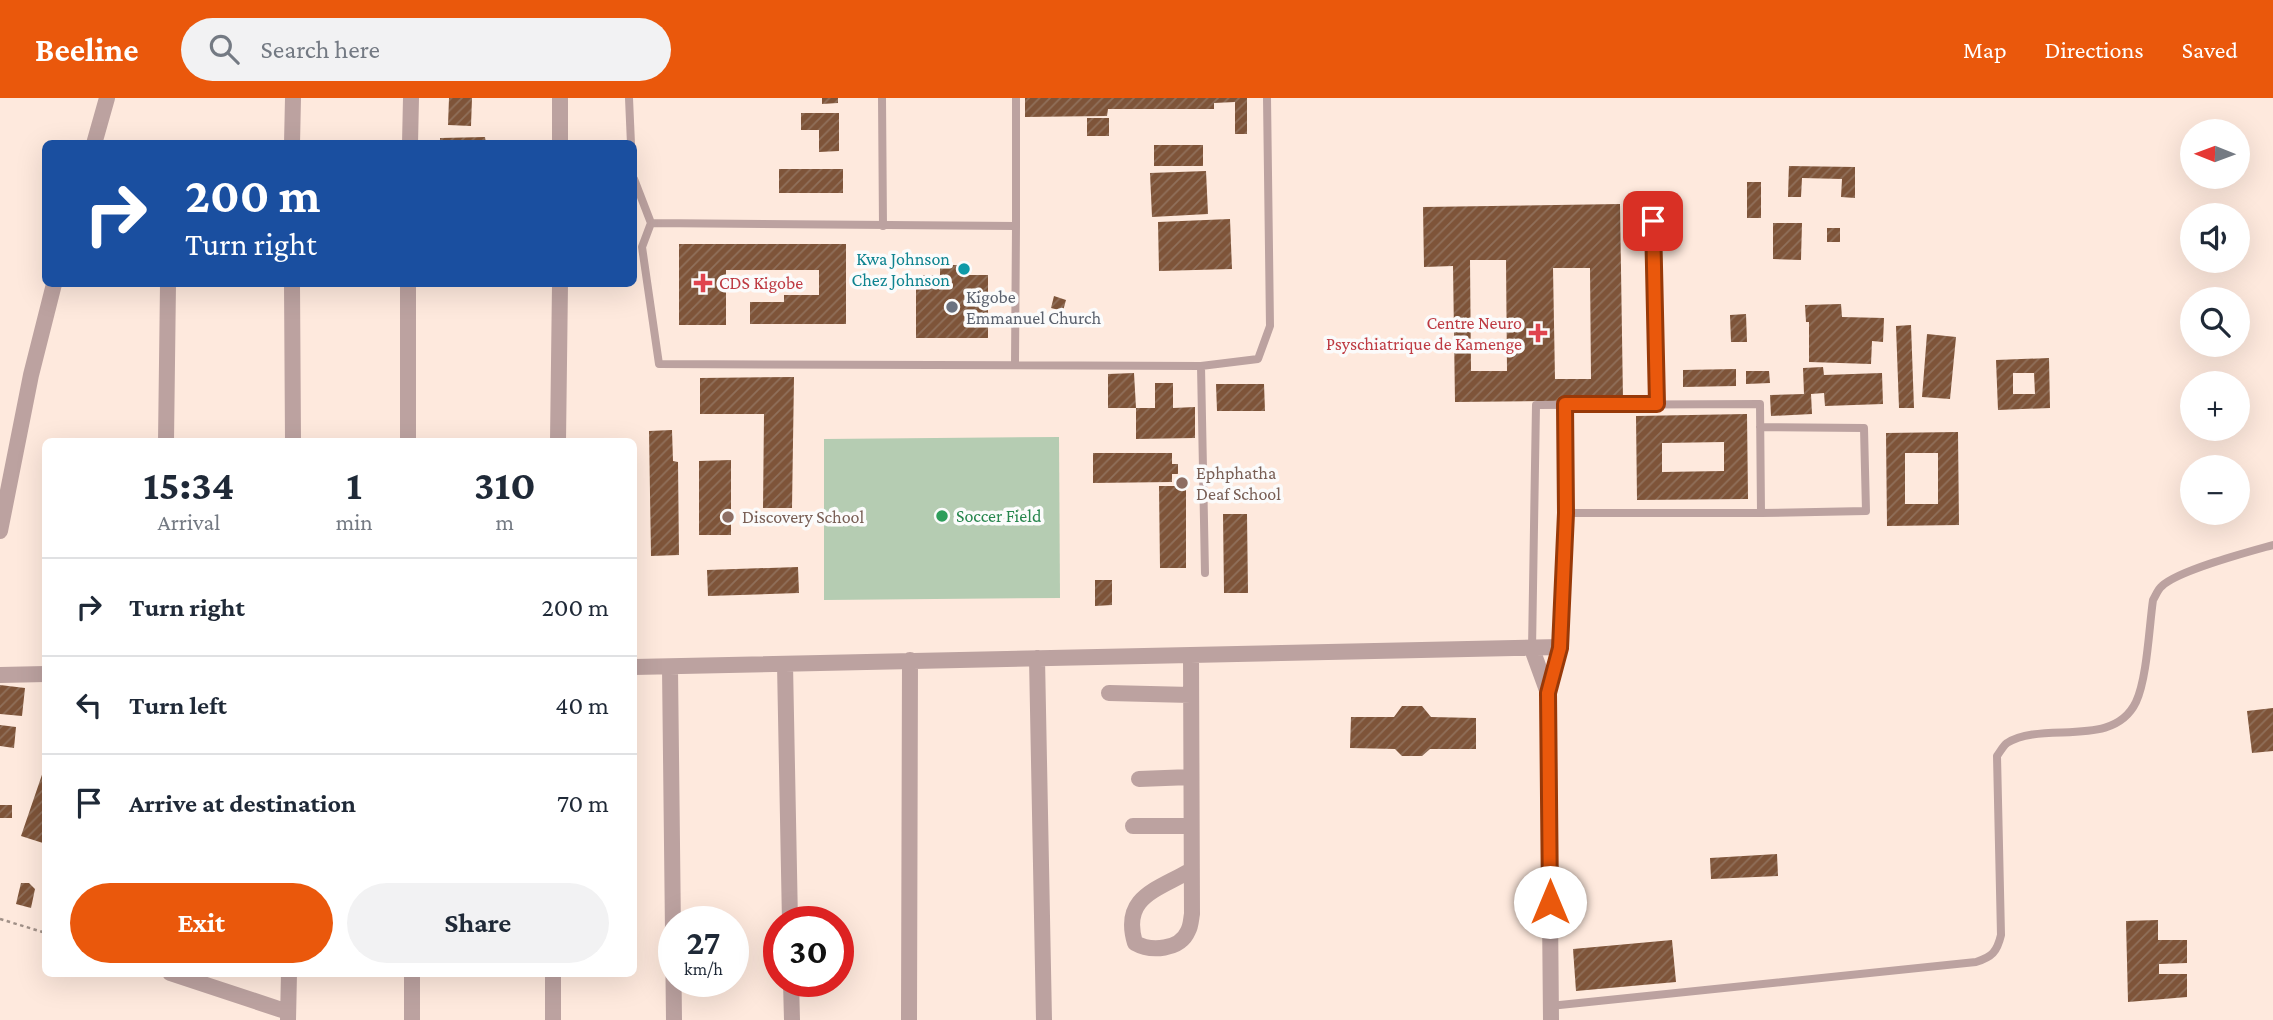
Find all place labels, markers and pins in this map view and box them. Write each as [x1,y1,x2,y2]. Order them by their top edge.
pin [1623,191,1683,251]
place label: Kwa Johnson Chez Johnson [852,249,950,290]
marker: Kwa Johnson Chez Johnson [956,261,972,277]
marker: CDS Kigobe [693,273,713,293]
place label: CDS Kigobe [719,273,803,293]
place label: Kigobe Emmanuel Church [966,287,1101,328]
marker: Kigobe Emmanuel Church [944,299,960,315]
place label: Centre Neuro Psyschiatrique de Kamenge [1326,313,1522,354]
marker: Centre Neuro Psyschiatrique de Kamenge [1528,323,1548,343]
place label: Ephphatha Deaf School [1196,463,1281,504]
marker: Ephphatha Deaf School [1174,475,1190,491]
place label: Soccer Field [956,506,1042,526]
place label: Discovery School [742,507,865,527]
marker: Soccer Field [934,508,950,524]
marker: Discovery School [720,509,736,525]

